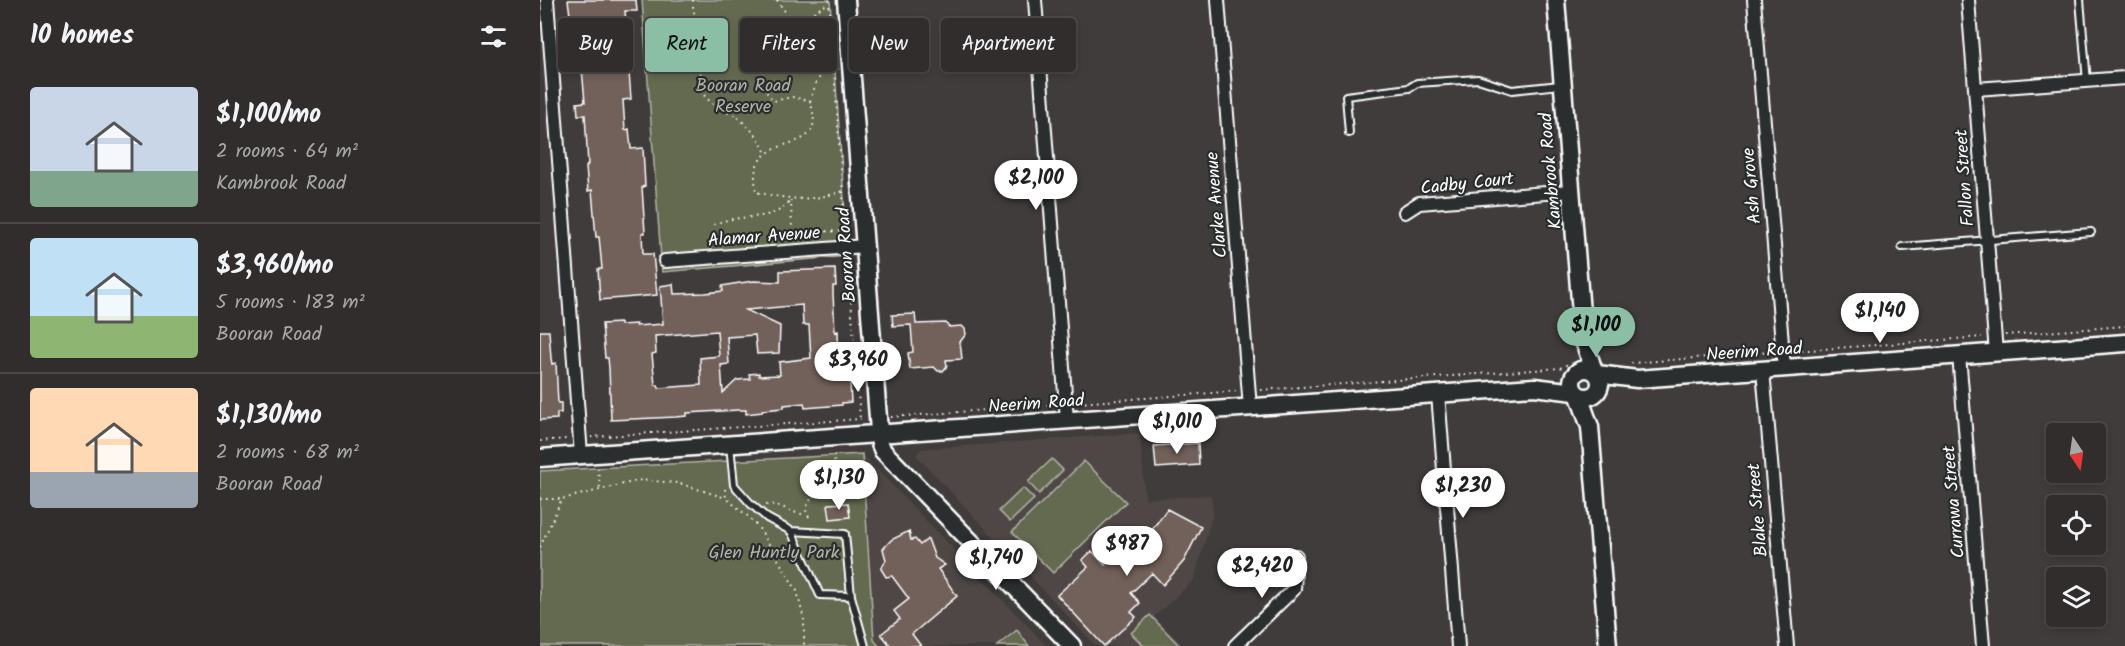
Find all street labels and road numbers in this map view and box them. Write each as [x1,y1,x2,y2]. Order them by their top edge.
street label: Kambrook Road [1532,110,1571,230]
street label: Fallon Street [1948,127,1983,227]
street label: Ash Grove [1735,147,1770,225]
street label: Clarke Avenue [1198,151,1237,259]
street label: Cadby Court [1419,165,1516,204]
street label: Booran Road [830,205,865,303]
street label: Alamar Avenue [707,219,821,256]
street label: Neerim Road [1705,335,1804,370]
street label: Neerim Road [987,387,1086,422]
street label: Currawa Street [1935,443,1974,560]
street label: Blake Street [1740,461,1777,558]

